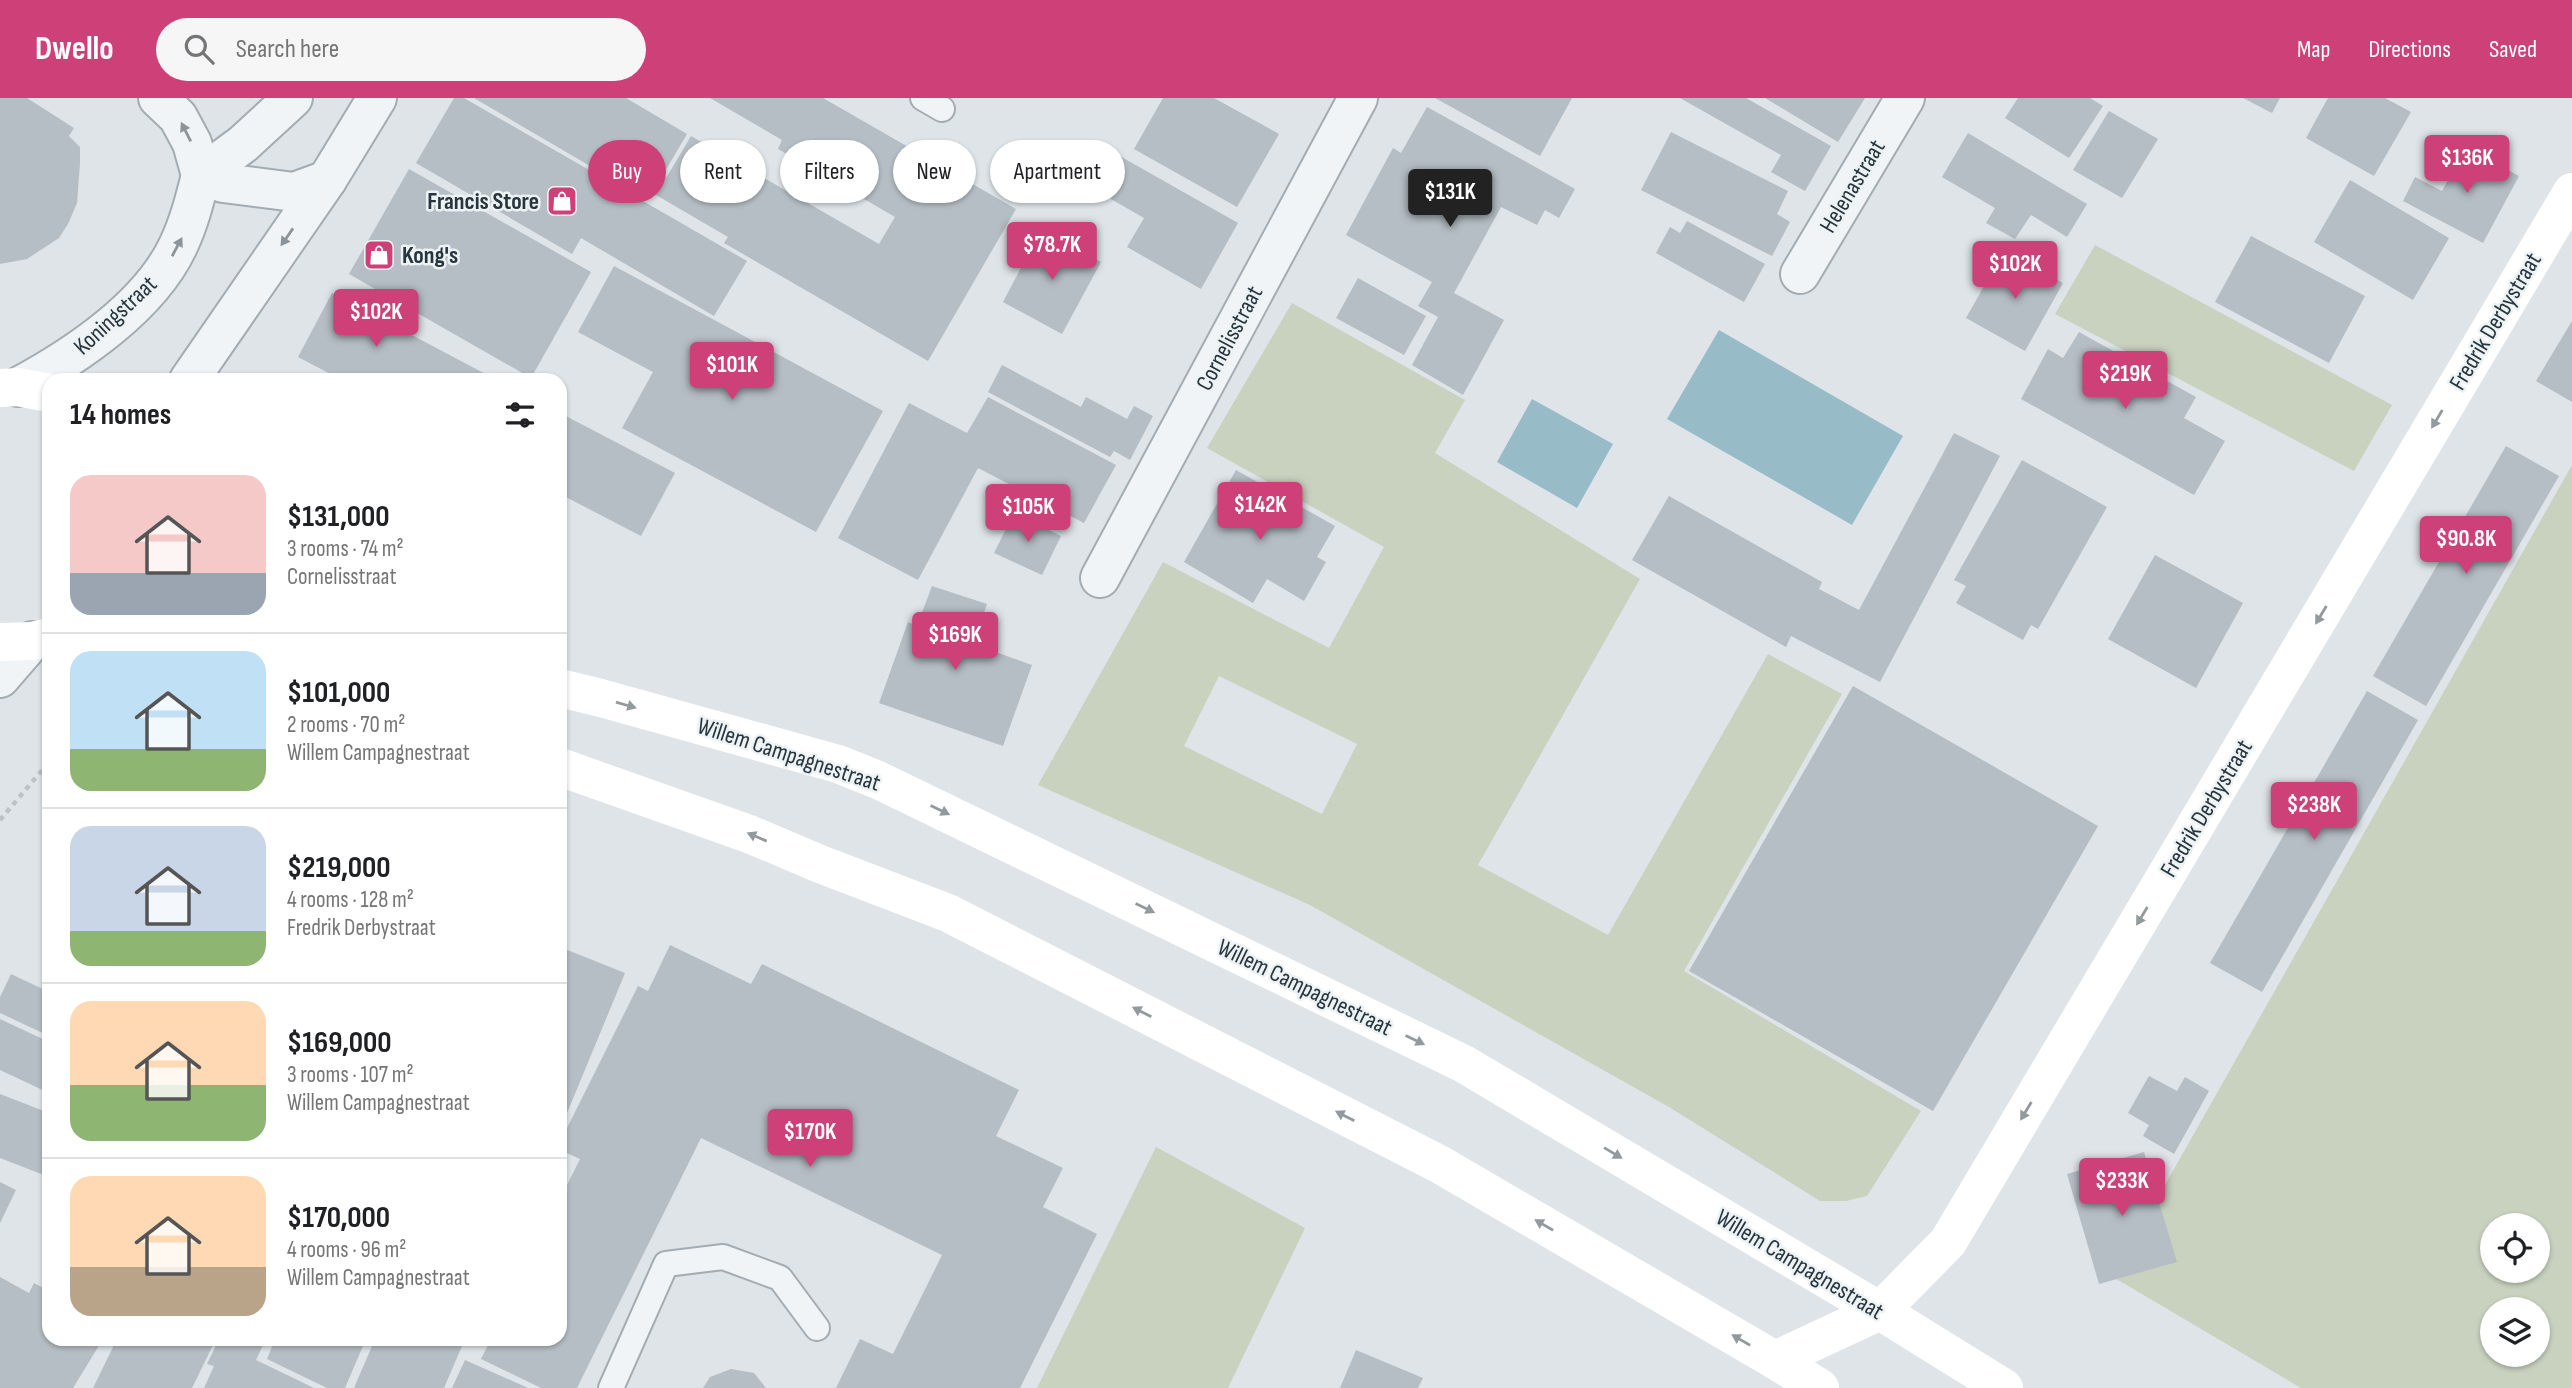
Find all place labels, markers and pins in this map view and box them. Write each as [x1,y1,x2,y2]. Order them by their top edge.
pin: $136K [2418,136,2516,195]
pin: $131K [1401,170,1499,229]
shop icon: Francis Store [545,184,579,218]
place label: Francis Store [427,187,539,216]
pin: $78.7K [995,222,1109,282]
shop icon: Kong's [362,238,396,272]
place label: Kong's [402,241,458,270]
pin: $102K [1966,242,2064,301]
pin: $102K [327,289,425,349]
pin: $101K [683,342,781,402]
pin: $219K [2076,352,2174,411]
pin: $142K [1211,482,1309,542]
pin: $105K [979,484,1077,544]
pin: $90.8K [2409,517,2523,576]
pin: $169K [906,612,1004,672]
pin: $238K [2265,782,2363,842]
pin: $170K [761,1110,859,1169]
pin: $233K [2073,1158,2171,1218]

